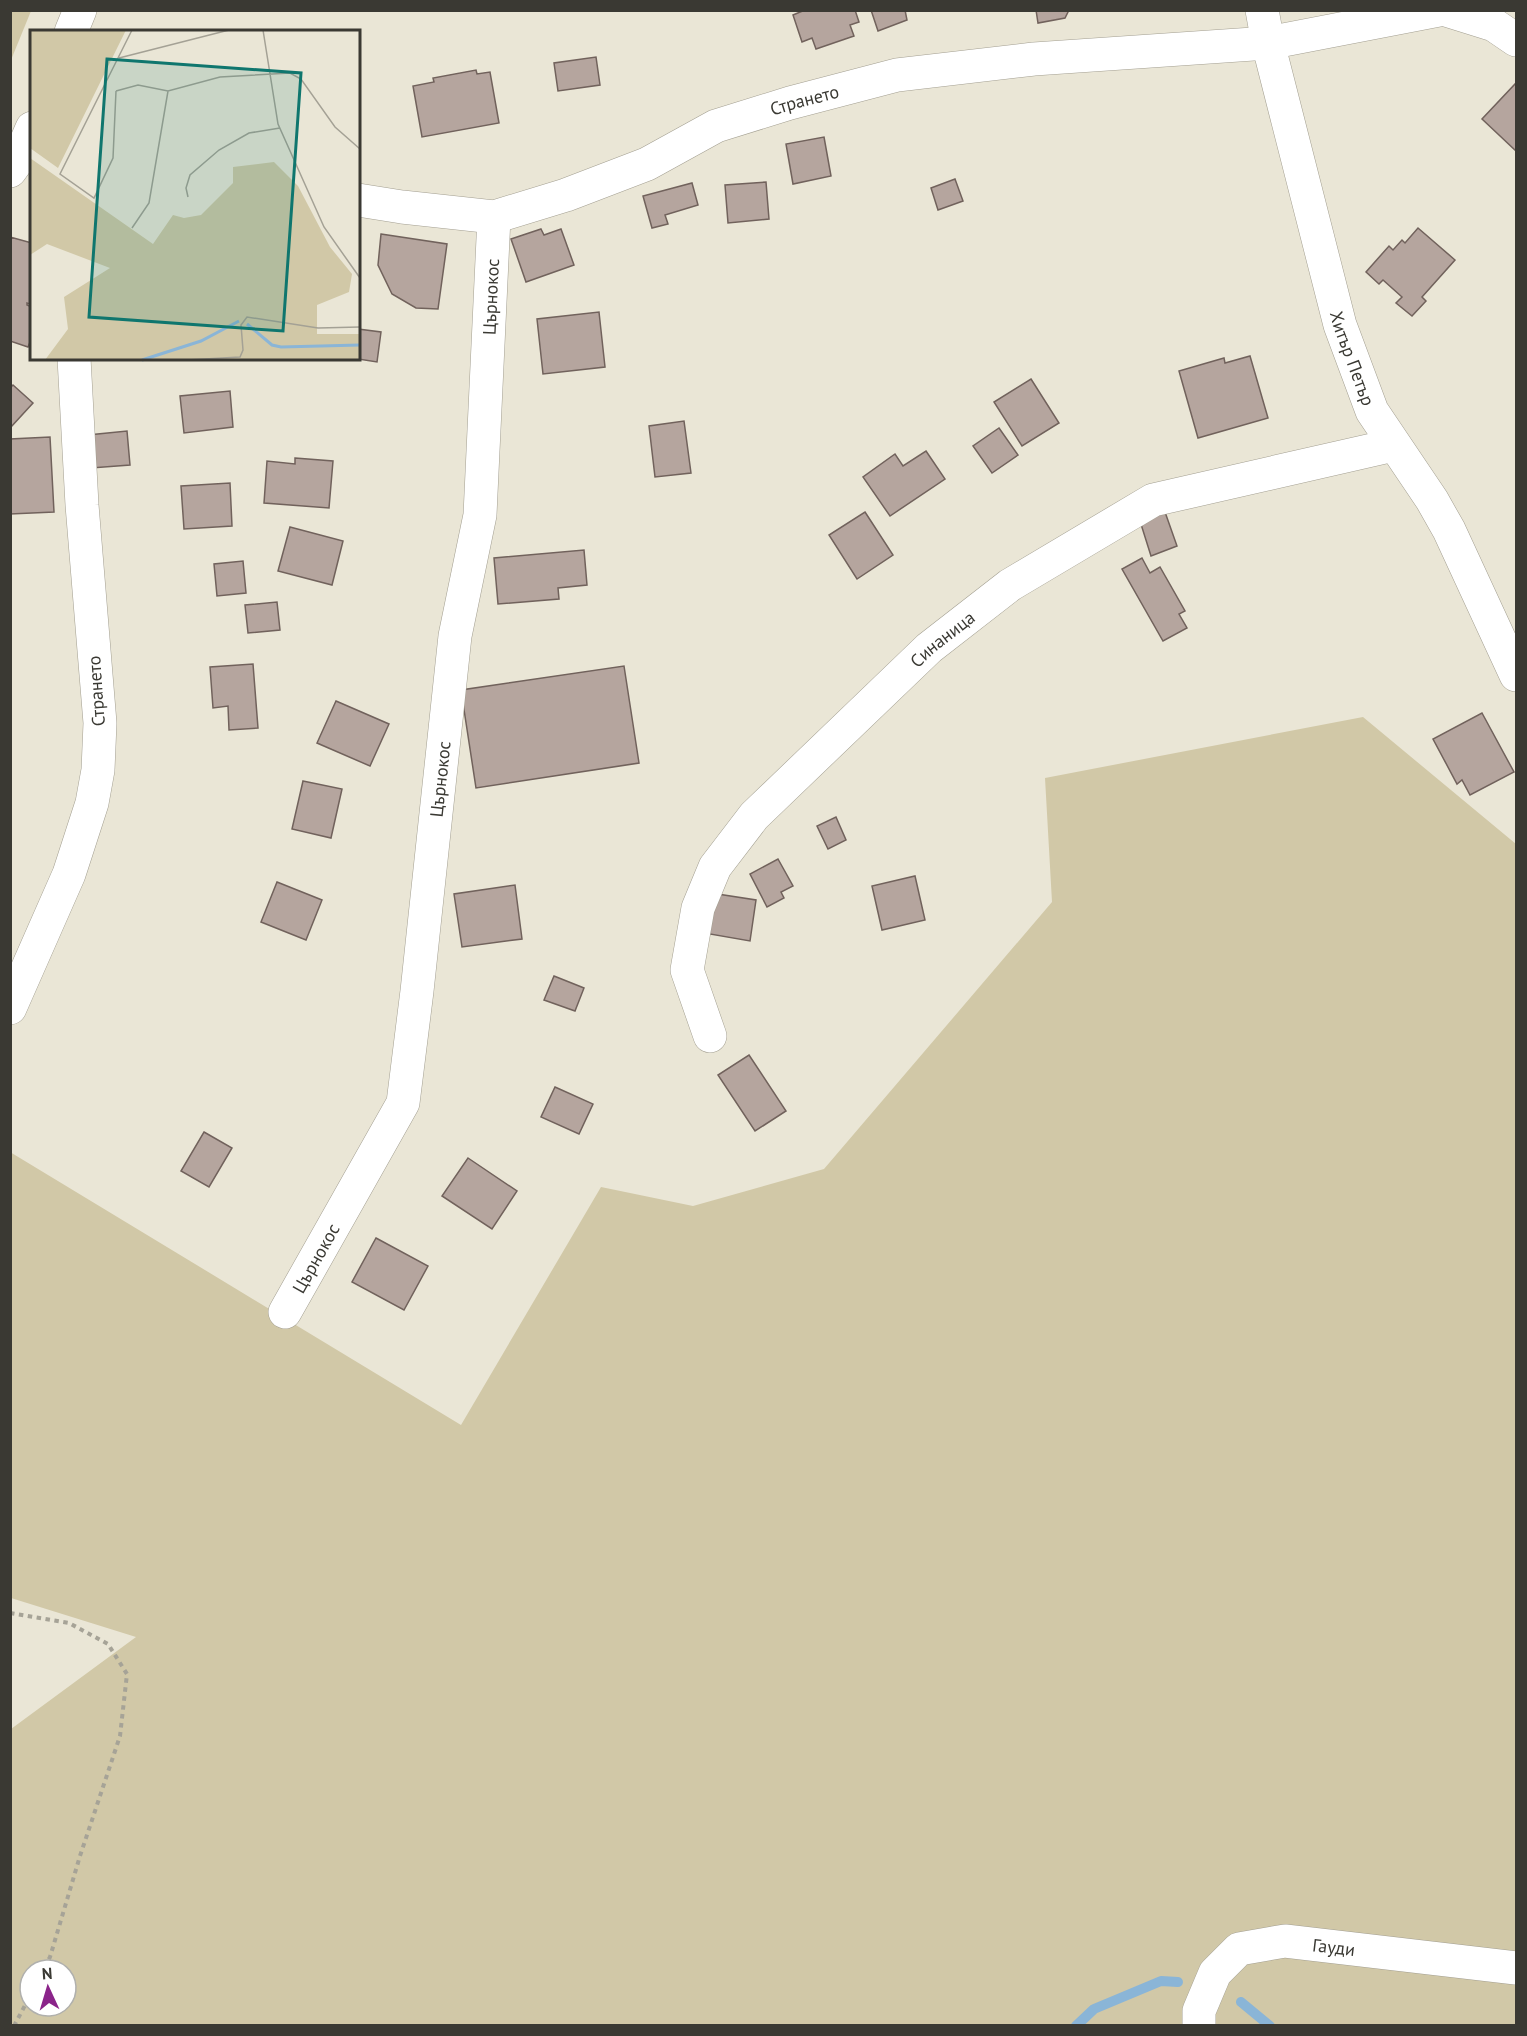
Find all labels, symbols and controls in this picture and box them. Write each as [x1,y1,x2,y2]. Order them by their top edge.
inset map [30,30,360,360]
street label: Странето [767,79,841,120]
street label: Църнокос [477,258,504,335]
street label: Хитър Петър [1325,308,1380,409]
street label: Синаница [905,605,979,672]
street label: Странето [82,655,110,727]
street label: Църнокос [424,740,455,818]
street label: Църнокос [287,1219,344,1297]
street label: Гауди [1311,1933,1356,1961]
north arrow [18,1958,78,2018]
text: N [41,1963,53,1983]

